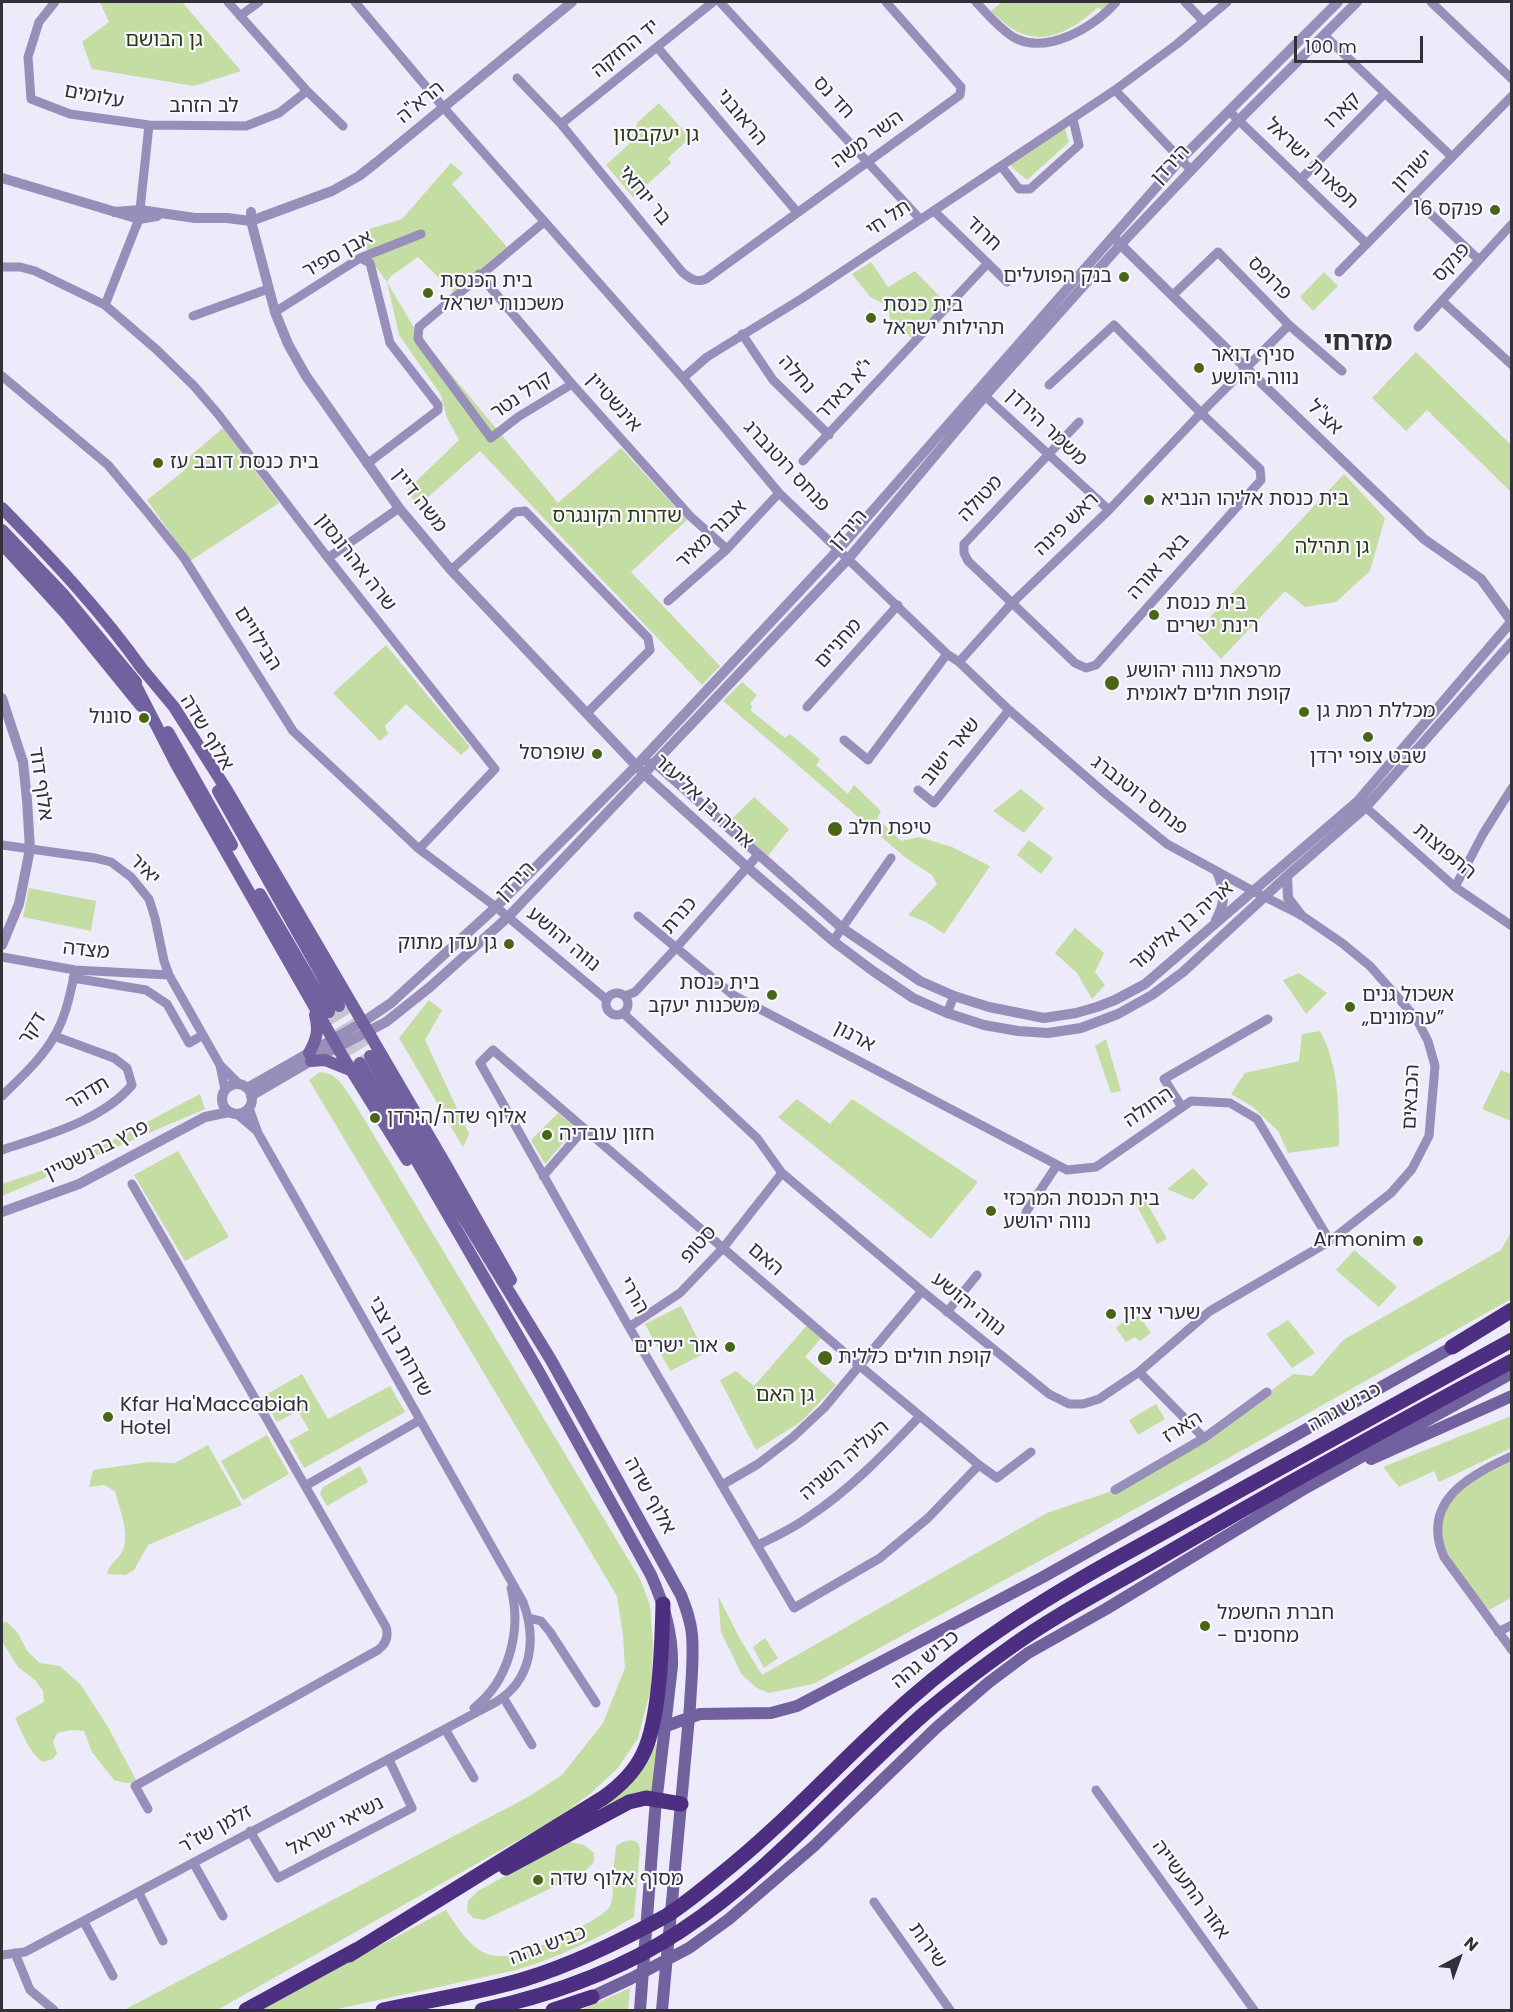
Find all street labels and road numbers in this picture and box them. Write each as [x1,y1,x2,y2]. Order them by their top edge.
street label: יד החזקה [588,15,664,83]
street label: חד נס [807,72,859,124]
street label: הרא"ה [392,77,450,129]
street label: עלומים [62,79,126,115]
street label: הראובני [711,85,771,151]
street label: קארו [1320,88,1366,134]
street label: לב הזהב [169,95,239,119]
street label: השר משה [827,106,909,174]
street label: תפארת ישראל [1259,113,1363,215]
street label: הירדן [1147,140,1195,190]
street label: ישורון [1387,145,1439,197]
street label: בר יוחאי [613,161,675,231]
street label: תל חי [862,195,916,243]
street label: חרוד [960,211,1006,257]
street label: אבן ספיר [299,226,377,284]
street label: פנקס [1428,238,1476,288]
street label: פרופס [1242,252,1296,306]
street label: נחלה [772,351,820,399]
street label: י"א באדר [812,355,880,425]
street label: קרל נטר [487,367,557,425]
street label: אינשטיין [580,368,646,438]
street label: משמר הירדן [1000,384,1092,472]
street label: אצ"ל [1301,395,1347,441]
street label: פנחס רוטנברג [738,416,834,518]
street label: משה דיין [386,464,452,538]
street label: מטולה [954,471,1008,527]
street label: ראש פינה [1030,488,1104,562]
street label: אבנר מאיר [672,496,752,574]
street label: הירדן [825,505,873,555]
street label: שרה אהרונסון [309,509,401,617]
street label: באר אורה [1123,529,1195,605]
street label: הבילויים [228,602,286,676]
street label: מחניים [810,614,868,674]
street label: אלוף שדה [174,691,238,775]
street label: שאר ישוב [916,713,986,791]
street label: אלוף דוד [23,745,57,823]
street label: אריה בן אליעזר [648,750,758,854]
street label: פנחס רוטנברג [1086,751,1192,841]
street label: התפוצות [1408,819,1480,885]
street label: יאיר [123,849,165,891]
street label: הירדן [491,857,541,907]
street label: אריה בן אליעזר [1125,877,1239,977]
street label: כנרת [657,892,703,940]
street label: נווה יהושע [522,903,604,977]
street label: מצדה [61,937,111,965]
street label: דקר [14,1008,52,1050]
street label: ארנון [829,1016,879,1058]
street label: הכבאים [1398,1064,1426,1130]
street label: תדהר [62,1072,114,1116]
street label: החולה [1120,1082,1178,1134]
street label: פרץ ברנשטיין [41,1115,153,1187]
street label: סטופ [676,1221,722,1269]
street label: האם [742,1238,788,1282]
street label: נווה יהושע [926,1268,1010,1342]
street label: הררי [613,1273,653,1319]
street label: שדרות בן צבי [361,1292,437,1402]
street label: כביש גהה [1304,1378,1386,1438]
street label: הארז [1159,1407,1207,1449]
street label: העליה השניה [795,1416,895,1506]
street label: אלוף שדה [618,1453,680,1539]
street label: כביש גהה [887,1625,965,1695]
street label: נשיאי ישראל [284,1792,388,1862]
street label: זלמן שז"ר [175,1800,257,1860]
street label: אזור התעשייה [1146,1836,1234,1944]
street label: שירות [903,1919,951,1973]
street label: כביש גהה [506,1921,590,1971]

